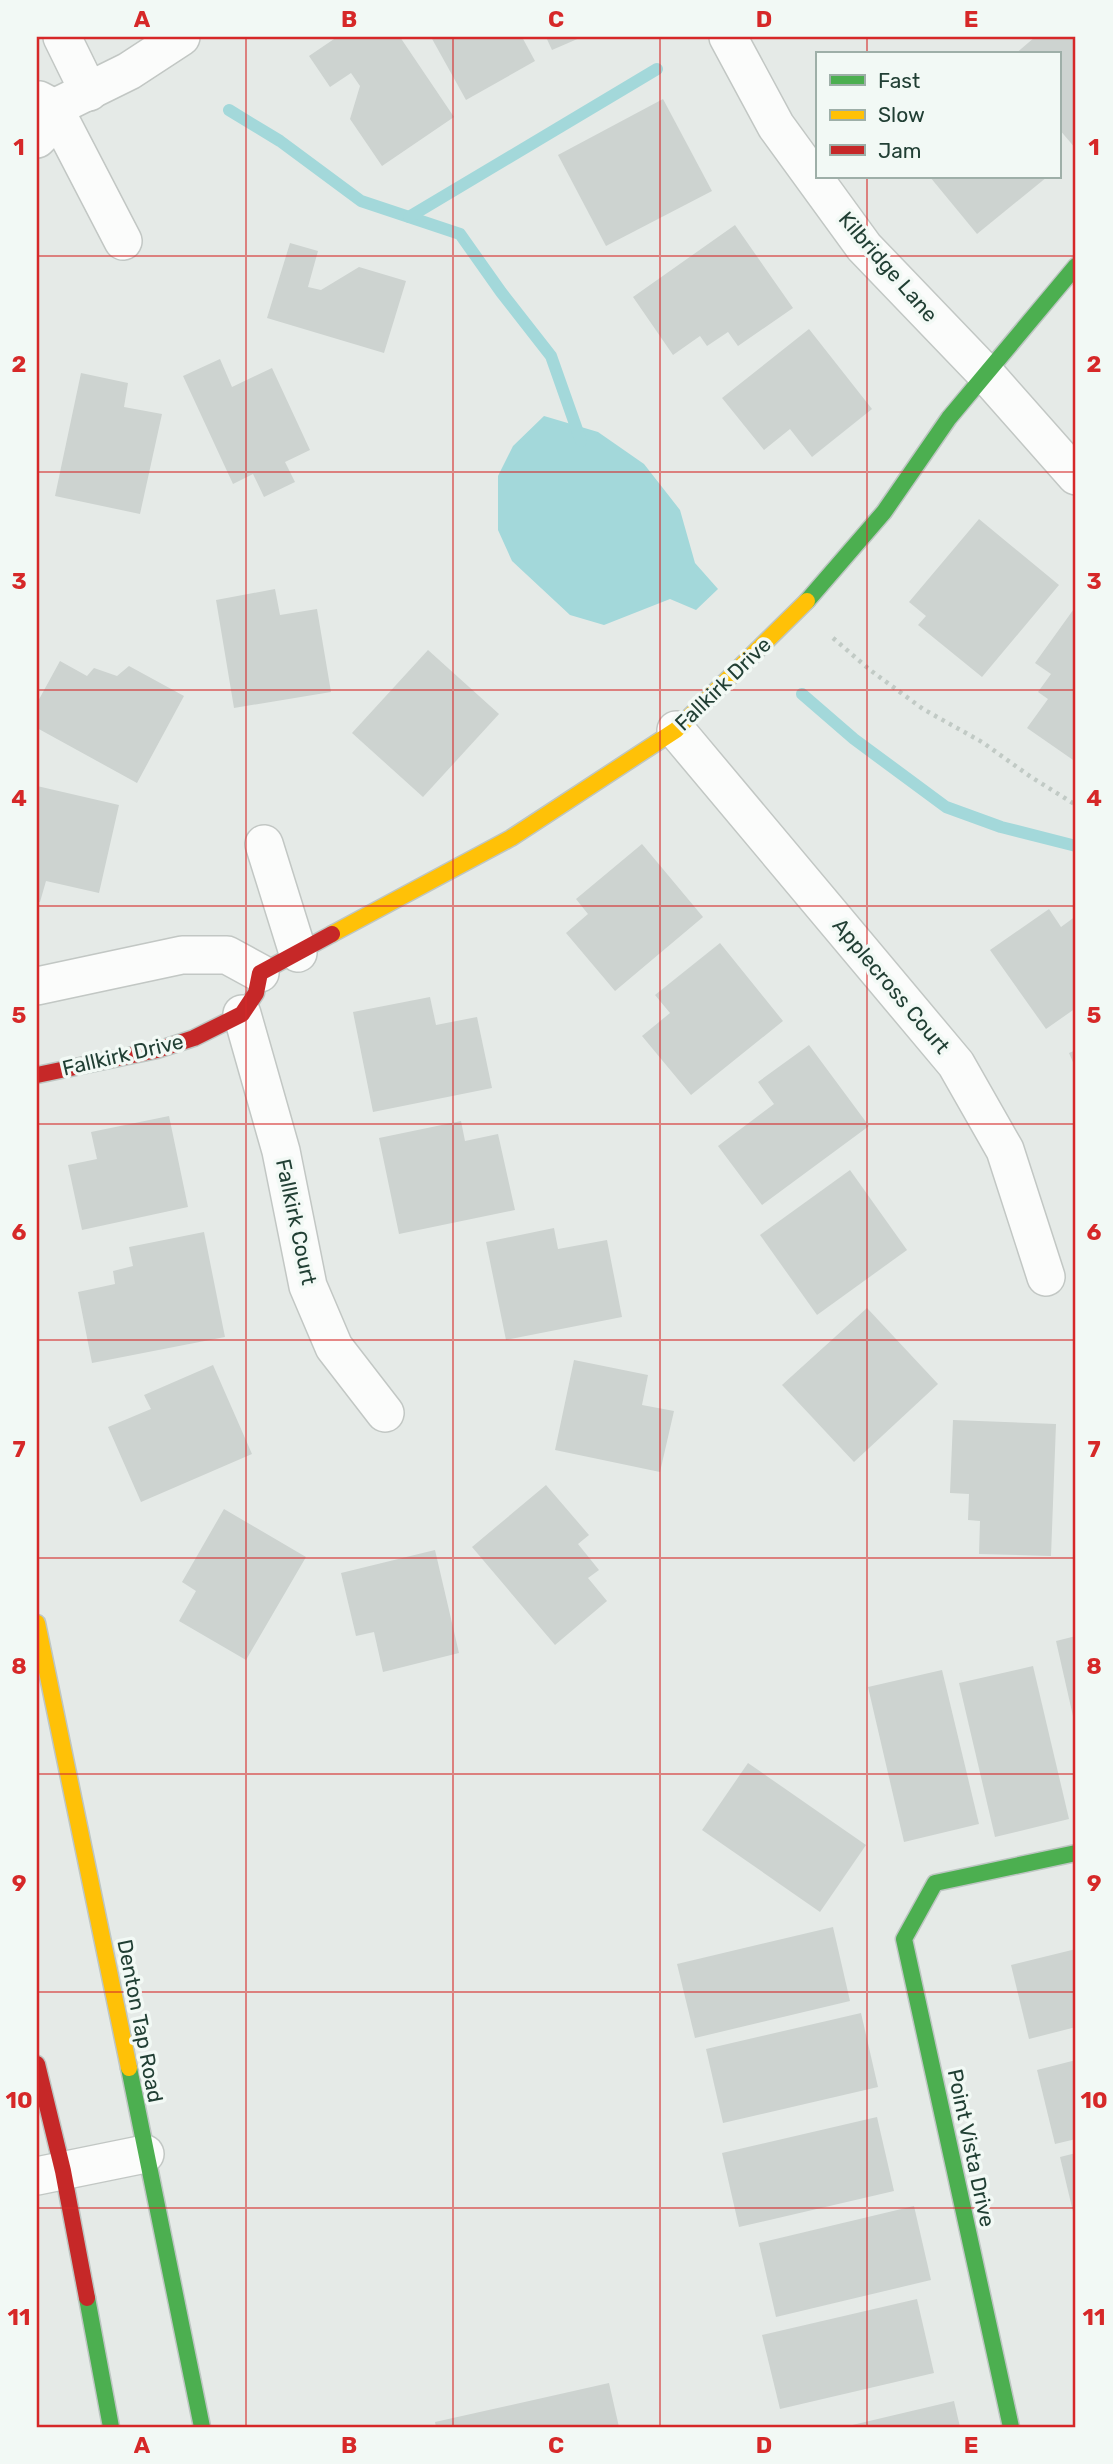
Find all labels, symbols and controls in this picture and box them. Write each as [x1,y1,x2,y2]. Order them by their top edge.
text: A [134,5,151,33]
text: B [341,5,357,33]
text: C [548,5,564,33]
text: D [756,5,772,33]
text: E [964,5,978,33]
legend [816,52,1060,178]
text: Fast [878,68,920,93]
text: Slow [878,102,925,127]
text: 1 [13,133,25,161]
text: 1 [1088,133,1100,161]
text: Jam [878,138,922,163]
street label: Kilbridge Lane [834,206,943,327]
text: 2 [12,350,26,378]
text: 2 [1087,350,1101,378]
text: 3 [11,567,27,595]
text: 3 [1086,567,1102,595]
street label: Fallkirk Drive [669,632,776,736]
text: 4 [11,784,27,812]
text: 4 [1086,784,1102,812]
street label: Applecross Court [828,913,955,1058]
text: 5 [12,1001,27,1029]
text: 5 [1087,1001,1102,1029]
street label: Fallkirk Drive [60,1028,186,1081]
street label: Fallkirk Court [271,1157,322,1287]
text: 6 [12,1218,27,1246]
text: 6 [1087,1218,1102,1246]
text: 7 [12,1435,26,1463]
text: 7 [1087,1435,1101,1463]
text: 8 [11,1652,27,1680]
text: 8 [1086,1652,1102,1680]
text: 9 [12,1869,26,1897]
text: 9 [1087,1869,1101,1897]
street label: Denton Tap Road [112,1937,169,2105]
street label: Point Vista Drive [943,2067,1000,2229]
text: 10 [5,2086,33,2114]
text: 10 [1080,2086,1108,2114]
text: 11 [8,2303,30,2331]
text: 11 [1083,2303,1105,2331]
text: A [134,2431,151,2459]
text: B [341,2431,357,2459]
text: C [548,2431,564,2459]
text: D [756,2431,772,2459]
text: E [964,2431,978,2459]

